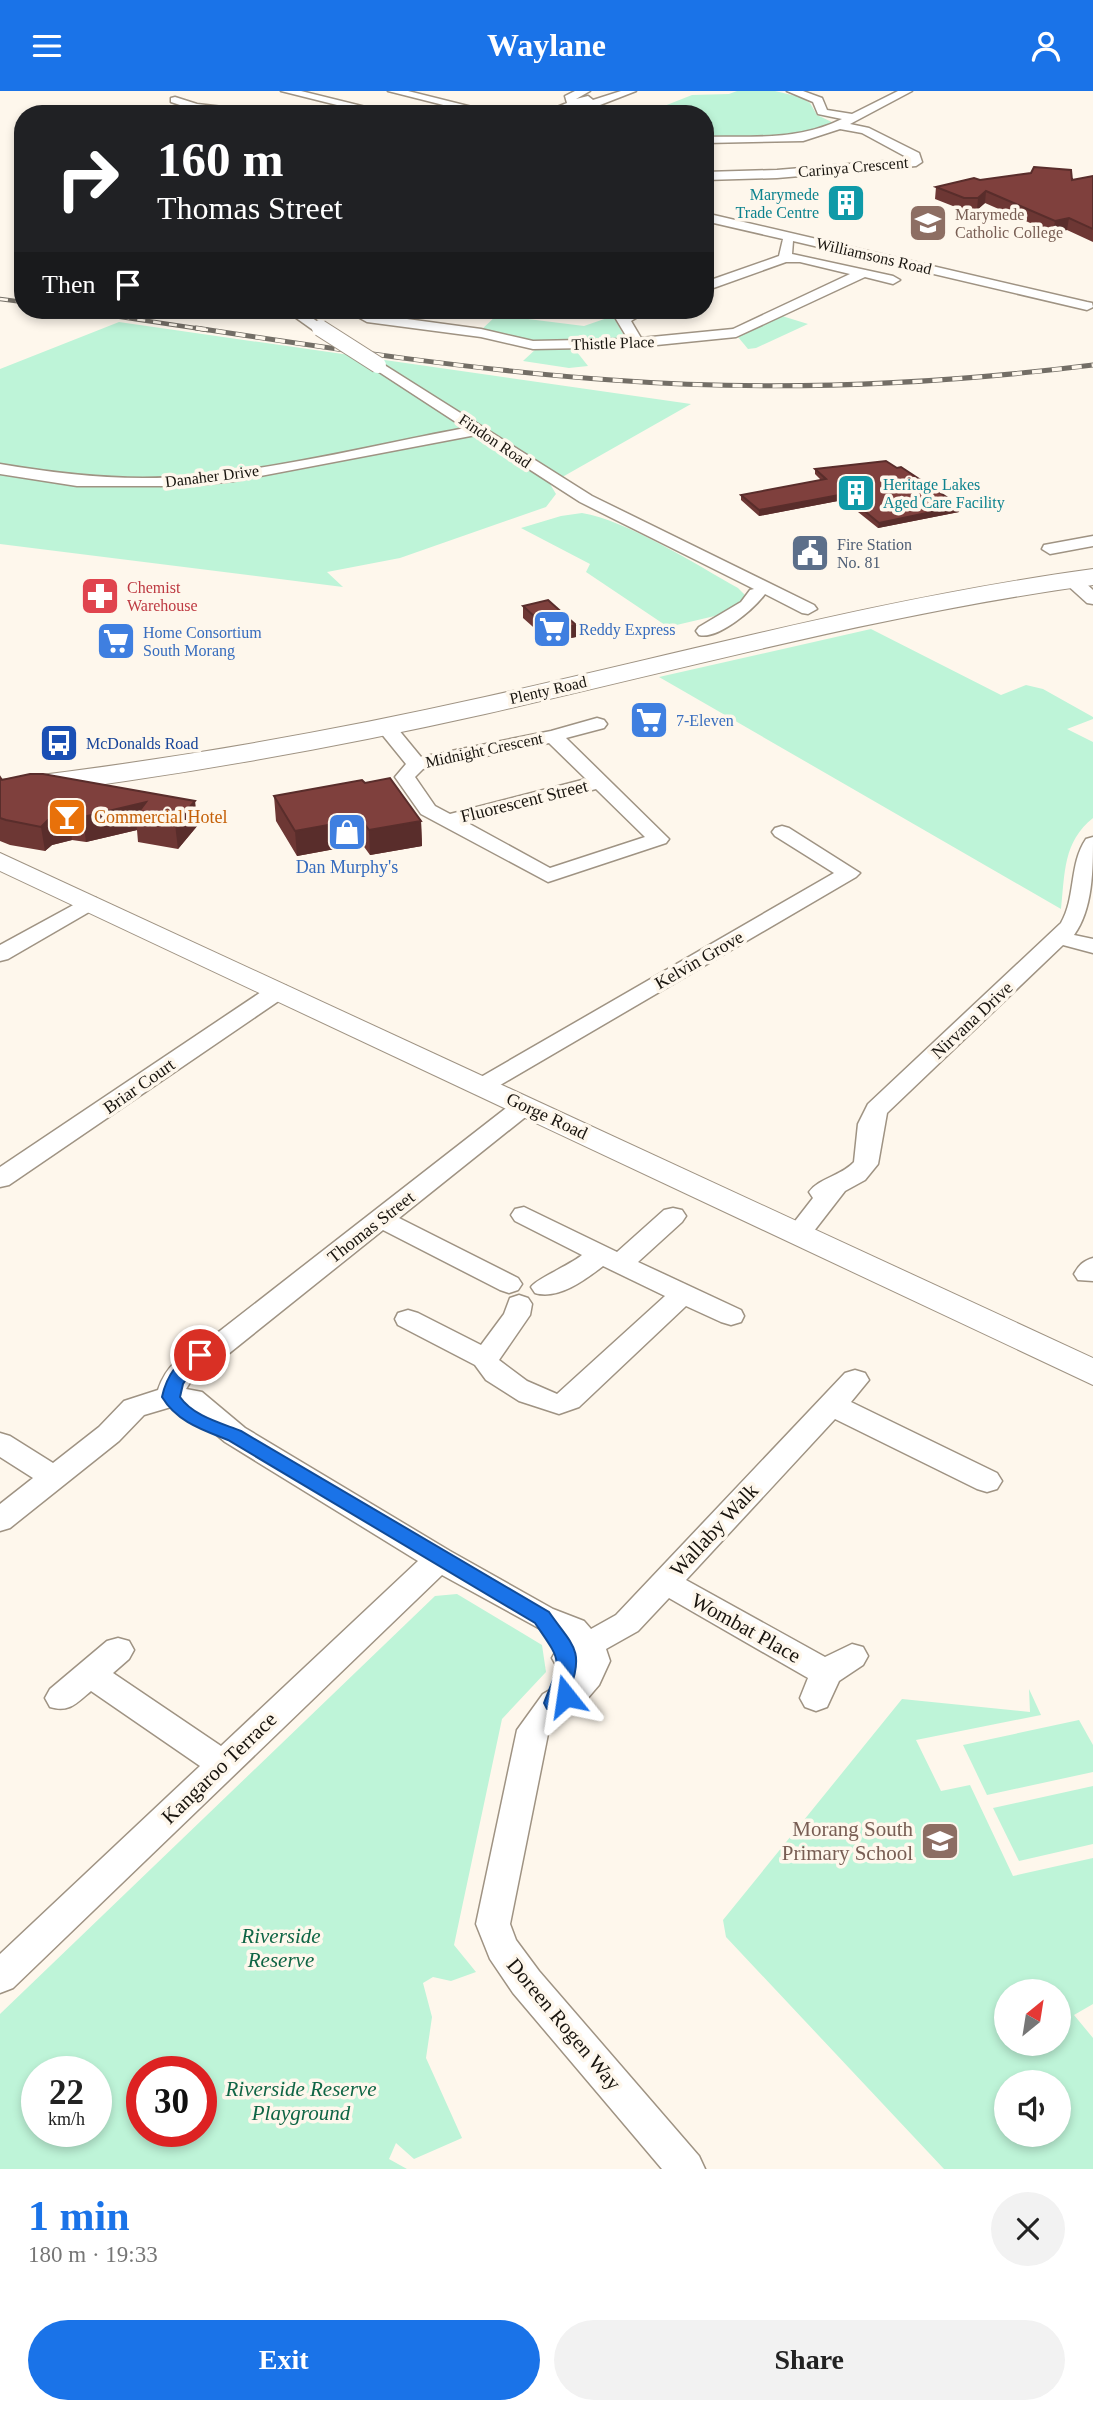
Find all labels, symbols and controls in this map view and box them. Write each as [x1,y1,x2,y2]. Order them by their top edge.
icon: menu [28,27,66,65]
text: Waylane [487,27,606,63]
icon: person [1027,27,1065,65]
text: 160 m [157,132,284,187]
icon: right [42,133,133,224]
street label: Carinya Crescent [797,154,909,181]
building icon: Marymede Trade Centre [825,182,867,224]
place label: Marymede Trade Centre [736,186,819,221]
text: Thomas Street [157,190,343,226]
school or university icon: Marymede Catholic College [907,202,949,244]
place label: Marymede Catholic College [955,206,1063,242]
street label: Williamsons Road [815,234,933,278]
icon: arrive [109,266,147,304]
text: Then [42,270,95,299]
street label: Thistle Place [571,333,655,353]
street label: Findon Road [456,411,534,471]
street label: Danaher Drive [164,462,260,490]
building icon: Heritage Lakes Aged Care Facility [835,472,877,514]
place label: Heritage Lakes Aged Care Facility [883,476,1005,512]
public building icon: Fire Station No. 81 [789,532,831,574]
place label: Fire Station No. 81 [837,536,912,571]
pharmacy icon: Chemist Warehouse [79,575,121,617]
place label: Chemist Warehouse [127,579,198,614]
supermarket icon: Reddy Express [531,608,573,650]
supermarket icon: Home Consortium South Morang [95,620,137,662]
place label: Reddy Express [579,621,675,639]
place label: Home Consortium South Morang [143,624,262,660]
street label: Plenty Road [508,673,588,708]
supermarket icon: 7-Eleven [628,699,670,741]
place label: 7-Eleven [676,712,734,729]
bus stop icon: McDonalds Road [38,722,80,764]
street label: Midnight Crescent [424,729,545,772]
place label: McDonalds Road [86,735,198,752]
street label: Fluorescent Street [458,776,590,826]
bar icon: Commercial Hotel [46,796,88,838]
place label: Commercial Hotel [94,807,227,827]
shop icon: Dan Murphy's [326,811,368,853]
place label: Dan Murphy's [296,857,398,877]
street label: Kelvin Grove [651,927,747,993]
street label: Nirvana Drive [927,977,1017,1063]
street label: Briar Court [99,1054,179,1118]
street label: Gorge Road [503,1089,591,1143]
street label: Thomas Street [324,1187,418,1267]
pin [170,1325,230,1385]
icon: arrive [181,1336,219,1374]
street label: Wallaby Walk [665,1478,763,1581]
street label: Wombat Place [687,1588,805,1668]
position arrow [529,1659,603,1733]
street label: Kangaroo Terrace [157,1707,281,1829]
place label: Morang South Primary School [782,1817,914,1865]
school or university icon: Morang South Primary School [919,1820,961,1862]
park label: Riverside Reserve [240,1924,321,1972]
street label: Doreen Rogen Way [502,1953,626,2095]
north arrow [994,1979,1071,2056]
map controls [994,1979,1071,2147]
speed limit sign: 30 [126,2056,217,2147]
button: sound [994,2070,1071,2147]
text: 22 [49,2073,84,2112]
park label: Riverside Reserve Playground [224,2077,377,2125]
text: km/h [48,2109,85,2129]
button: close [991,2192,1065,2266]
text: 1 min [28,2193,130,2239]
text: 180 m · 19:33 [28,2242,158,2267]
button: Exit [28,2320,540,2400]
button: Share [554,2320,1065,2400]

